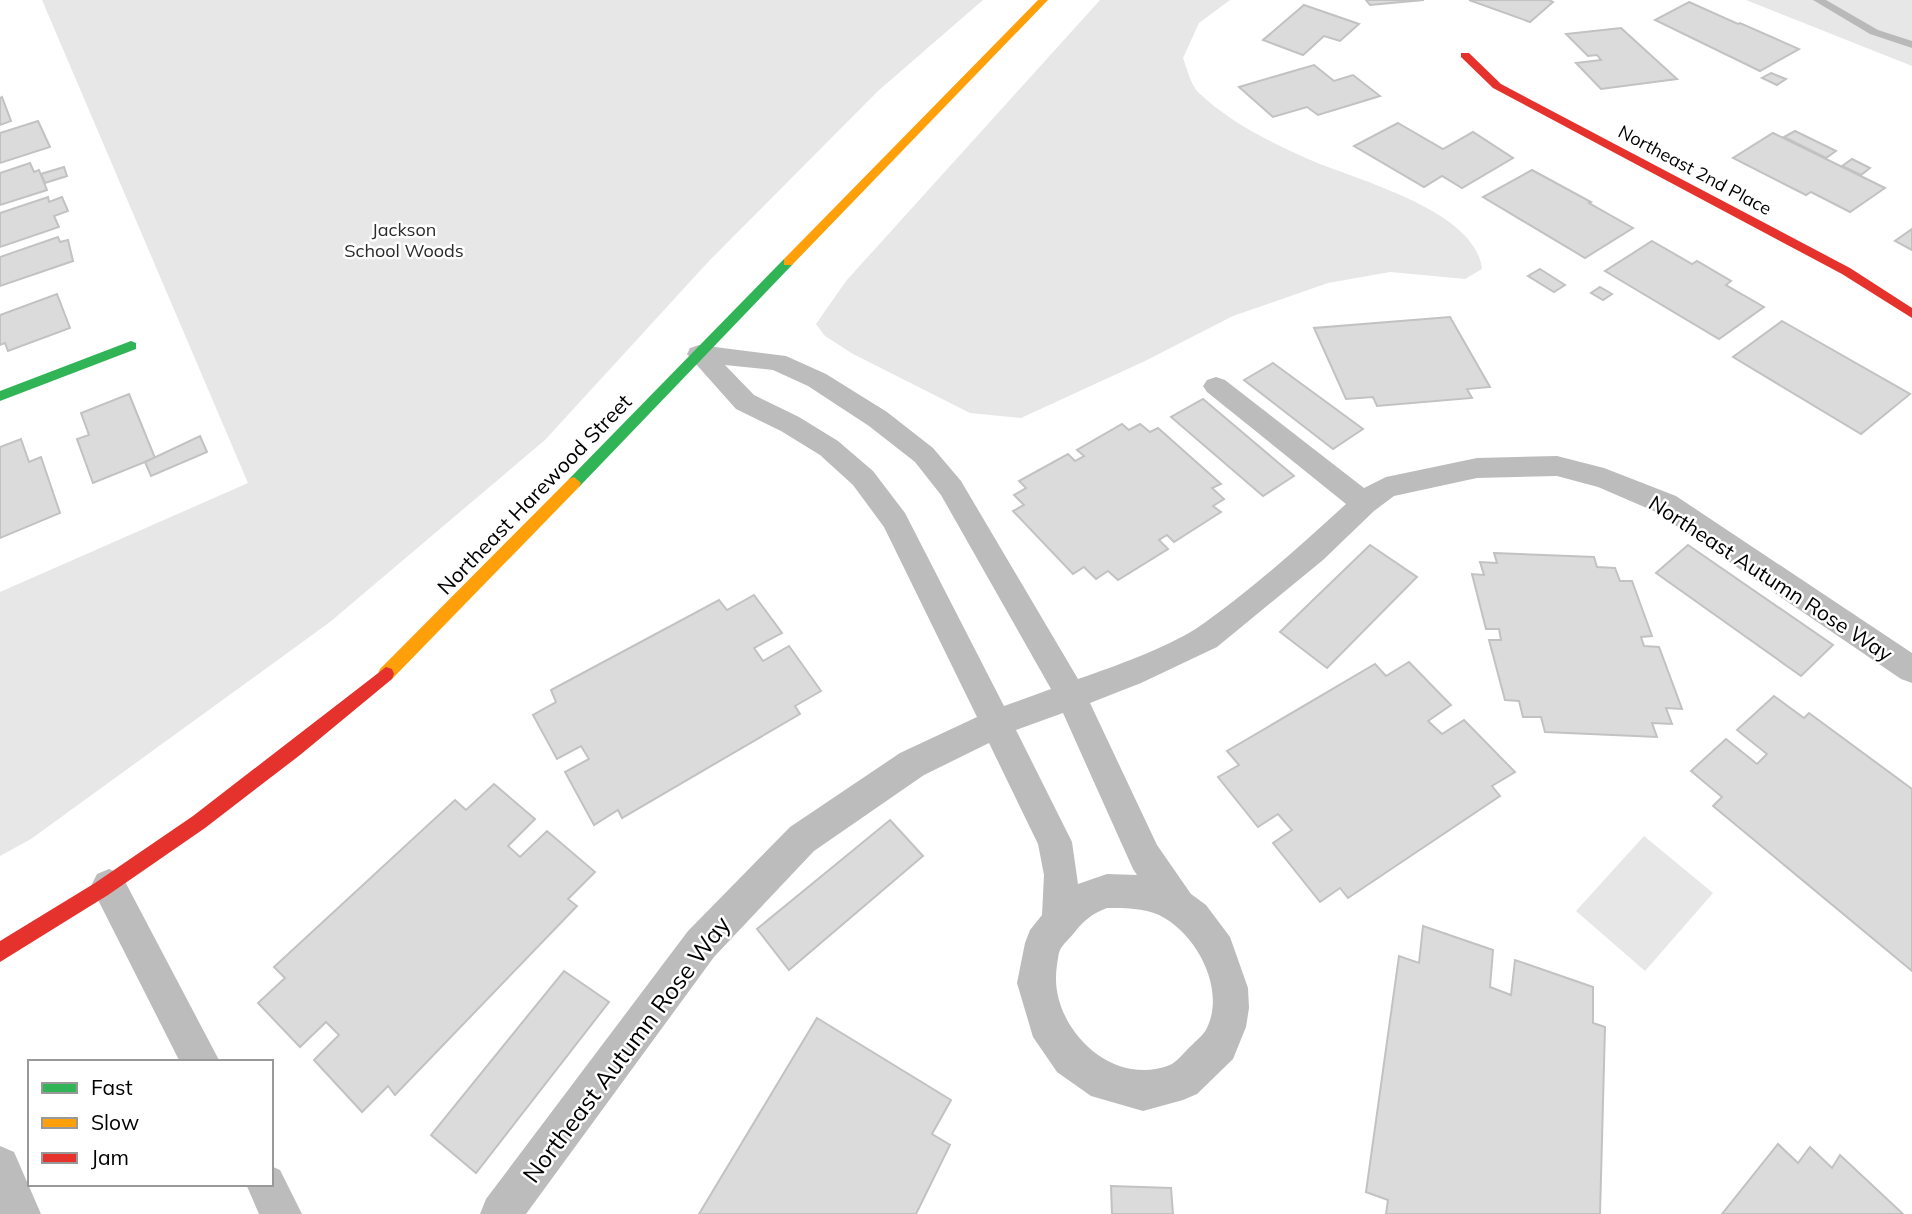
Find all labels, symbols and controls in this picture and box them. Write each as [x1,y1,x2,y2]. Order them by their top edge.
street label: Northeast 2nd Place [1614,120,1776,220]
park label: Jackson School Woods [344,218,464,262]
street label: Northeast Harewood Street [431,388,637,600]
street label: Northeast Autumn Rose Way [1644,489,1898,667]
street label: Northeast Autumn Rose Way [516,910,736,1188]
legend [28,1060,273,1186]
text: Fast [91,1074,133,1100]
text: Slow [91,1109,139,1135]
text: Jam [91,1144,129,1170]

